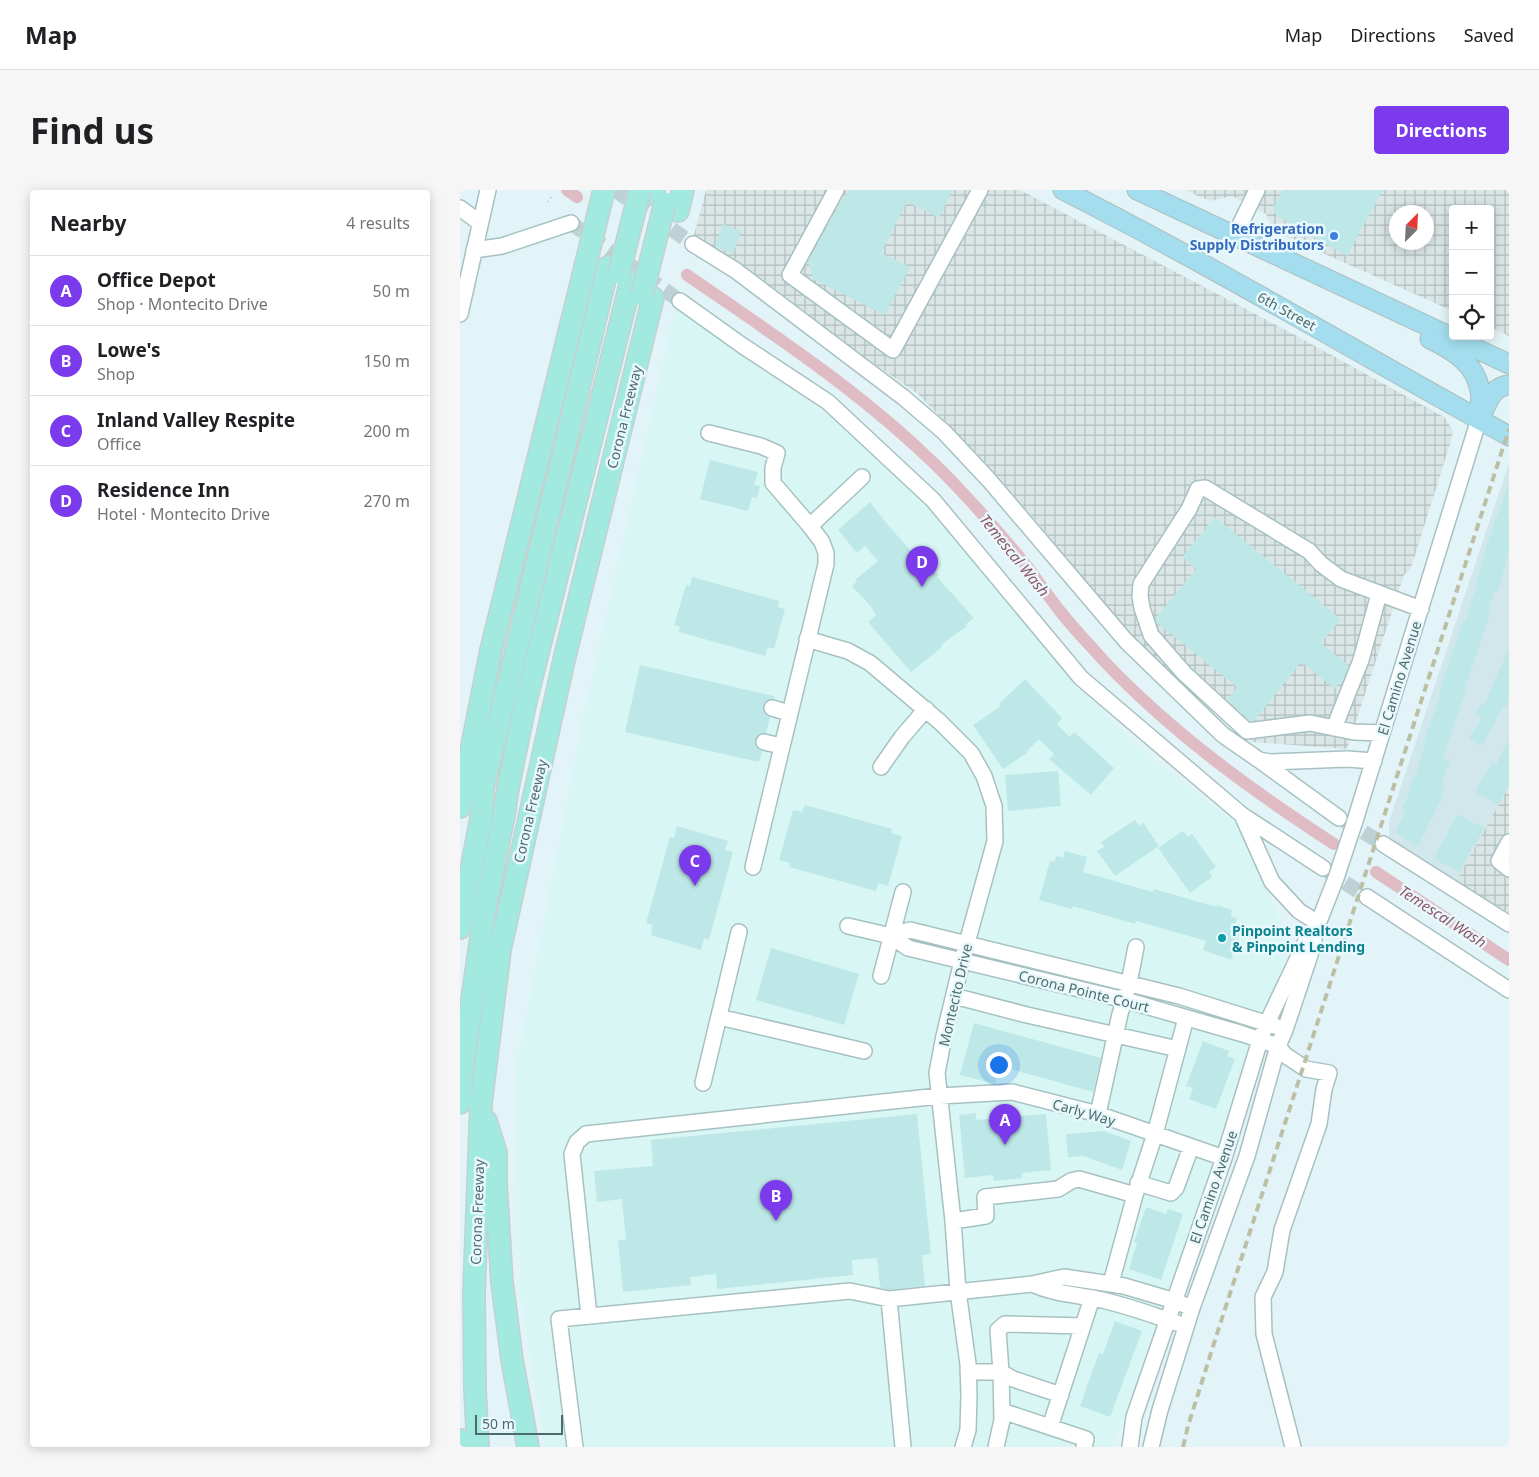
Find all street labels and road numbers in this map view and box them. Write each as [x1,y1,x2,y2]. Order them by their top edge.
street label: 6th Street [1254,287,1320,335]
street label: Corona Freeway [602,363,646,471]
street label: El Camino Avenue [1373,619,1425,737]
street label: Corona Freeway [509,757,551,865]
street label: Montecito Drive [934,942,976,1048]
street label: Corona Pointe Court [1017,966,1151,1016]
street label: Carly Way [1050,1094,1118,1130]
street label: El Camino Avenue [1185,1128,1241,1246]
street label: Corona Freeway [466,1158,488,1265]

